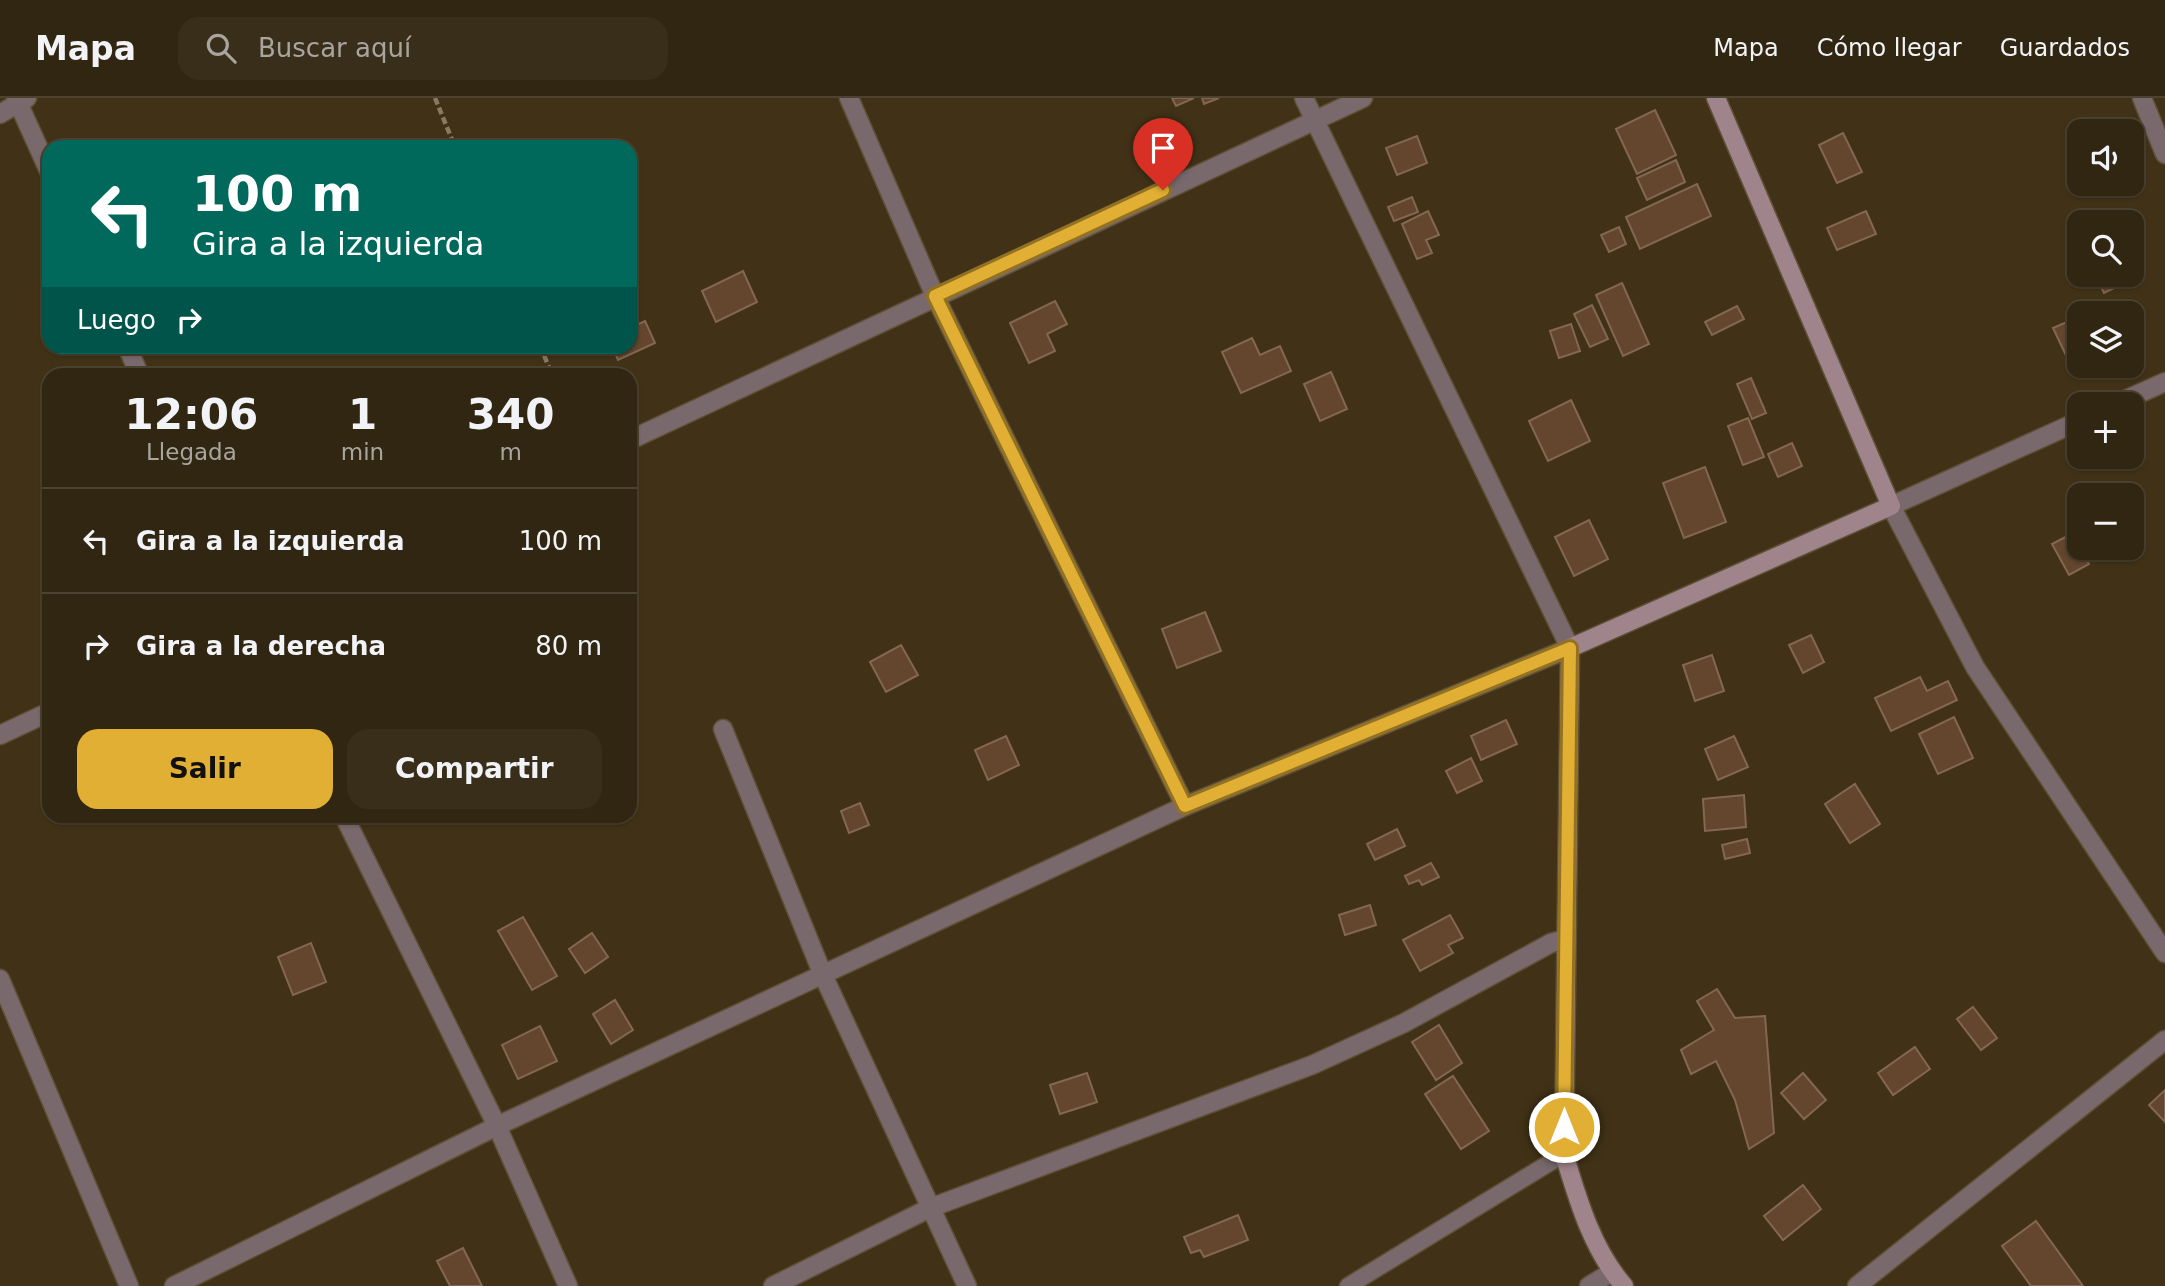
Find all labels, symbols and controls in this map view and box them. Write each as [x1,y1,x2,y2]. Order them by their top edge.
search box [178,17,668,80]
text: Mapa [35,29,136,68]
icon: search [202,29,240,67]
text: Buscar aquí [258,33,411,63]
text: Mapa [1713,34,1779,62]
text: Cómo llegar [1817,34,1962,62]
text: Guardados [2000,34,2130,62]
pin [1133,118,1193,190]
map controls [2067,119,2144,560]
button: sound [2067,119,2144,196]
icon: arrive [1144,129,1182,167]
text: 100 m [192,166,362,223]
icon: left [77,168,168,259]
button: search [2067,210,2144,287]
text: Gira a la izquierda [192,225,484,263]
icon: right [170,301,208,339]
button: layers [2067,301,2144,378]
text: Luego [77,305,156,335]
text: 12:06 [125,390,258,439]
text: 1 [348,390,377,439]
text: 340 [467,390,554,439]
button: + [2067,392,2144,469]
text: Llegada [146,439,237,465]
text: min [341,439,384,465]
text: m [499,439,522,465]
button: − [2067,483,2144,560]
icon: left [77,522,115,560]
text: Gira a la izquierda [136,526,404,556]
text: 100 m [519,526,602,556]
icon: right [77,627,115,665]
text: Gira a la derecha [136,631,386,661]
text: 80 m [535,631,602,661]
button: Salir [77,729,333,809]
button: Compartir [347,729,602,809]
position arrow [1527,1090,1601,1164]

